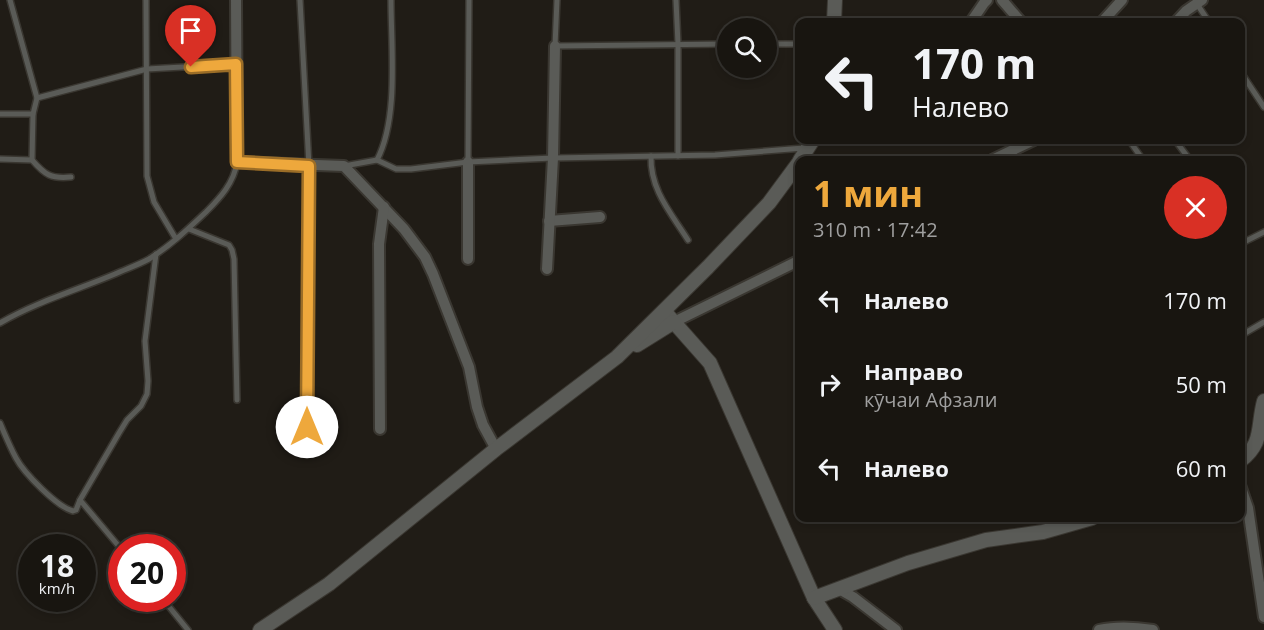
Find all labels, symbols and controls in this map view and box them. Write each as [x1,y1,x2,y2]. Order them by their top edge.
pin [165,5,216,67]
icon: arrive [174,14,207,47]
map controls [717,18,777,78]
button: search [717,18,777,78]
text: 170 m [912,34,1036,91]
icon: left [813,42,891,120]
text: Налево [912,88,1009,125]
text: 1 мин [813,169,923,218]
button: close [1164,176,1227,239]
text: 310 m · 17:42 [813,216,938,243]
icon: left [813,284,846,317]
text: Налево [864,285,949,315]
text: 170 m [1163,285,1227,315]
text: Направо [864,356,963,386]
icon: right [813,368,846,401]
text: 50 m [1176,369,1227,399]
text: кӯчаи Афзали [864,386,997,413]
position arrow [275,395,339,459]
icon: left [813,452,846,485]
text: Налево [864,453,949,483]
text: 60 m [1176,453,1227,483]
speed limit sign: 20 [108,534,186,612]
text: 18 [40,545,74,586]
text: km/h [39,578,75,598]

